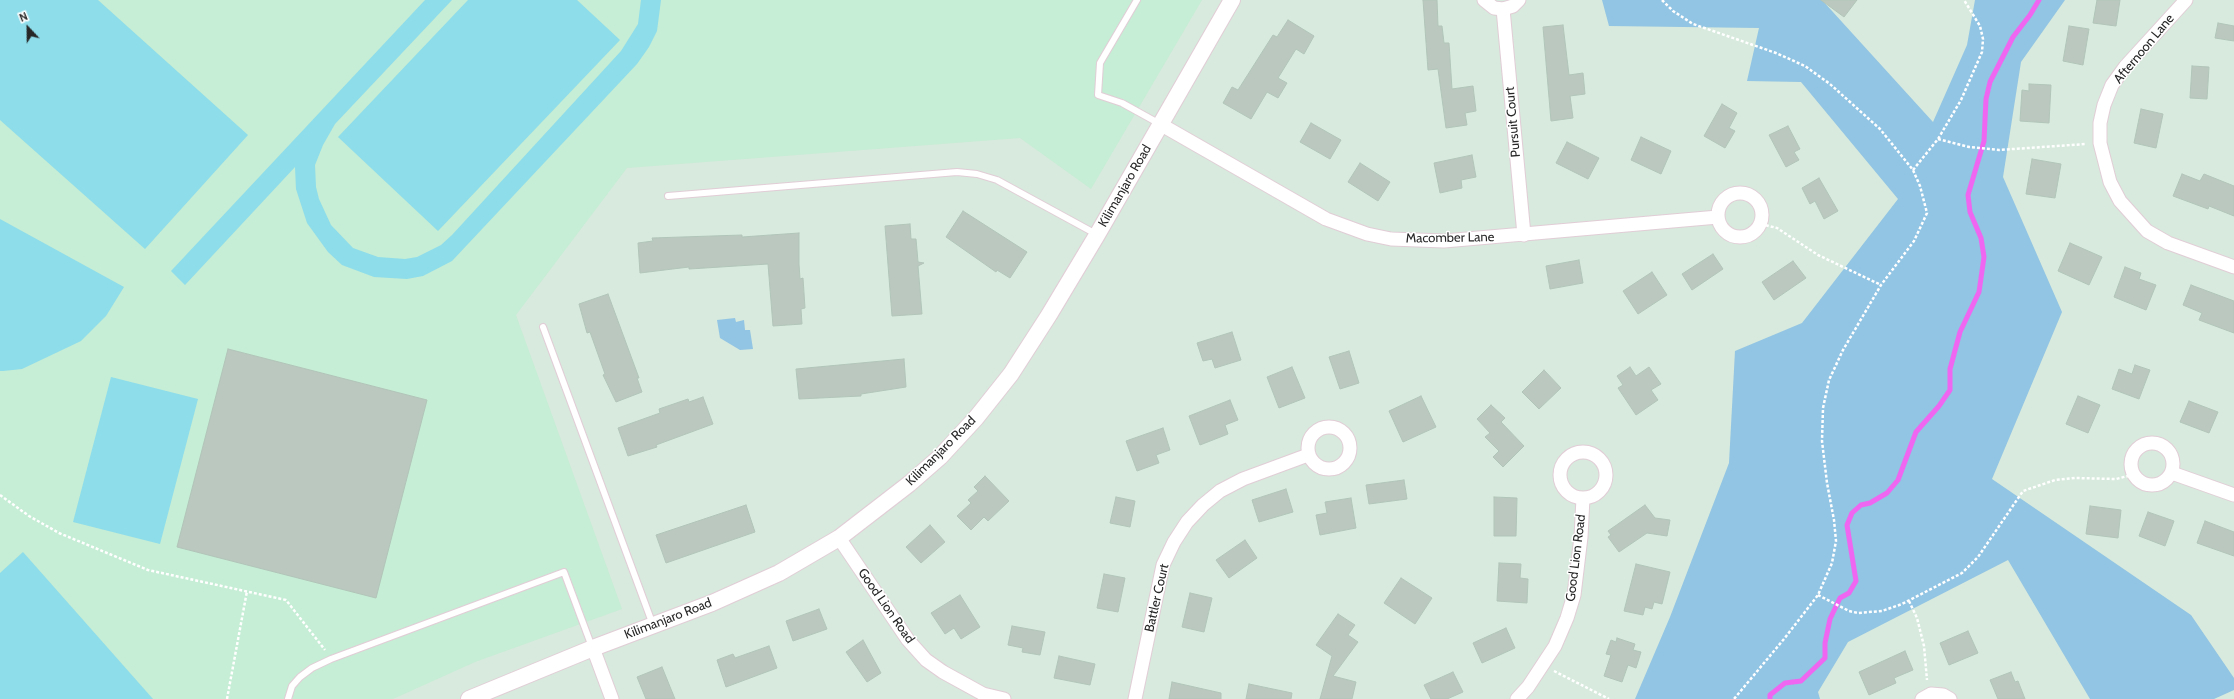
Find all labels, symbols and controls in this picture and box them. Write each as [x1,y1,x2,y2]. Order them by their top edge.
north arrow [8,8,48,48]
text: N [17,9,30,25]
street label: Afternoon Lane [2110,11,2178,87]
street label: Pursuit Court [1502,86,1524,158]
street label: Kilimanjaro Road [1095,142,1155,230]
street label: Macomber Lane [1406,229,1494,247]
street label: Kilimanjaro Road [903,413,979,489]
street label: Good Lion Road [1563,513,1589,603]
street label: Battler Court [1142,562,1172,634]
street label: Good Lion Road [854,566,918,646]
street label: Kilimanjaro Road [622,595,714,643]

